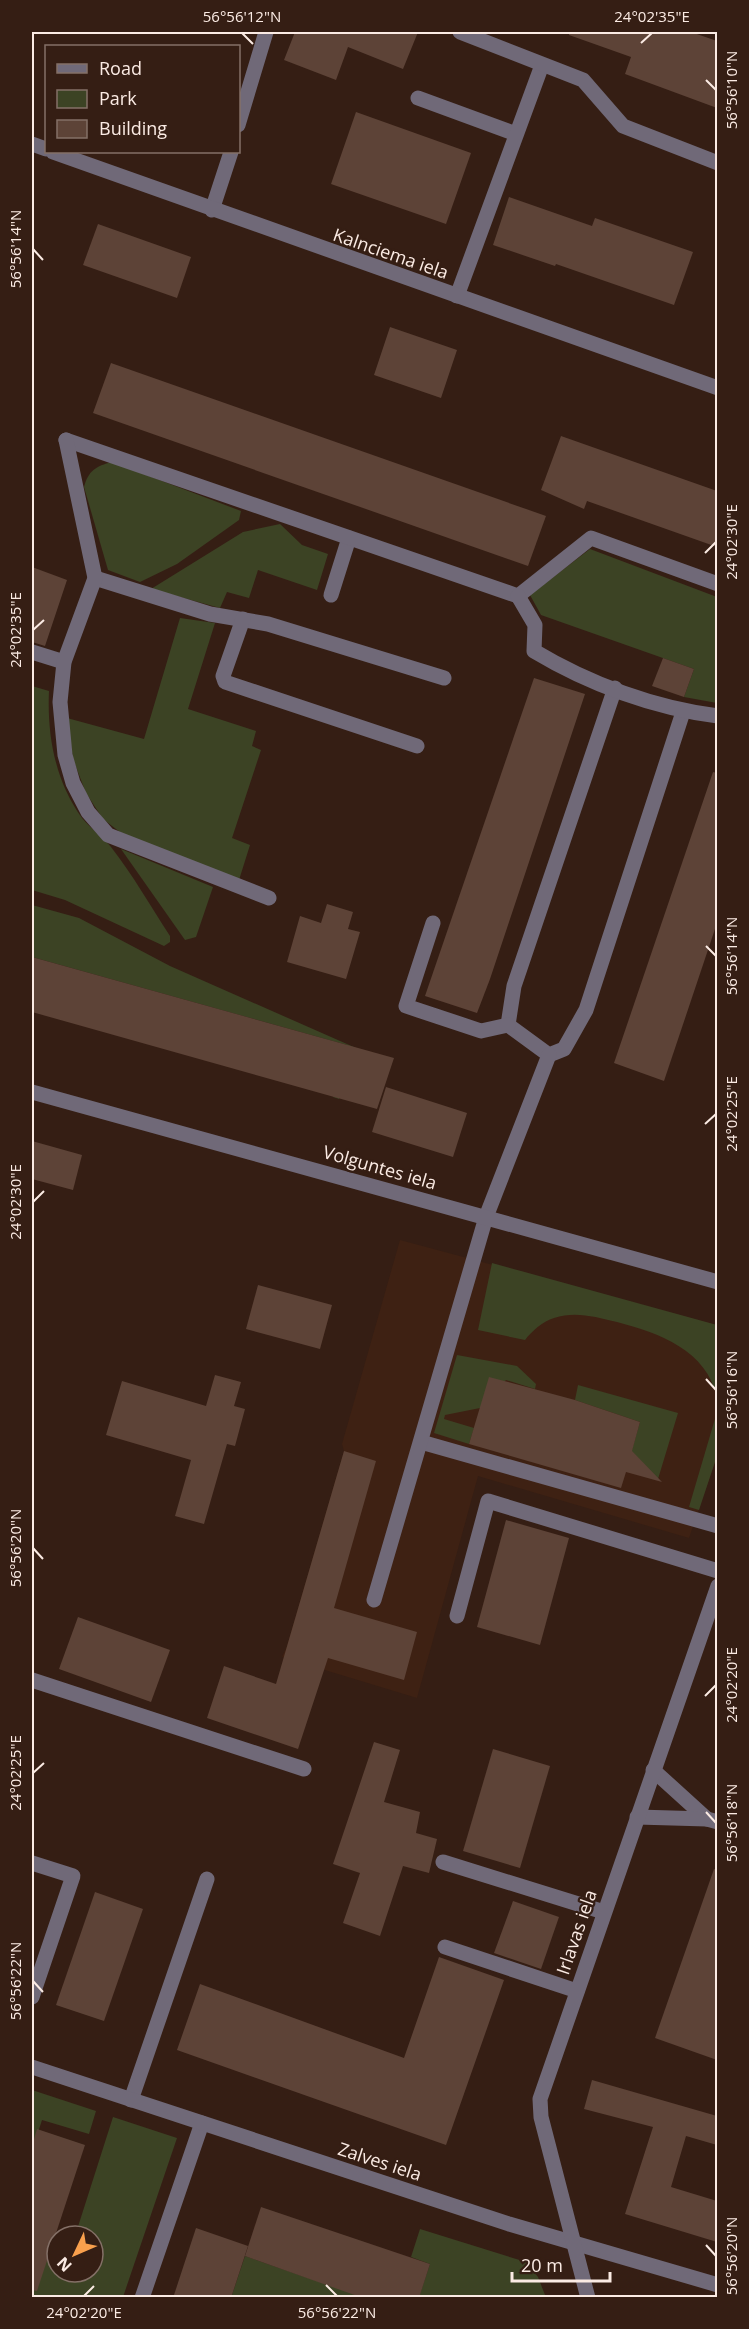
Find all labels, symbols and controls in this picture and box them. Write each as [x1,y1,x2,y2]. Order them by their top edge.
text: 56°56'12"N [203,6,281,26]
text: 24°02'35"E [614,6,690,26]
legend [45,45,240,153]
text: 56°56'10"N [721,51,741,129]
text: Road [99,56,142,80]
text: Park [99,86,137,110]
text: Building [99,116,167,140]
text: 56°56'14"N [5,210,25,288]
street label: Kalnciema iela [330,222,452,284]
text: 24°02'30"E [721,504,741,580]
text: 24°02'35"E [5,592,25,668]
text: 56°56'14"N [721,917,741,995]
text: 24°02'25"E [721,1076,741,1152]
street label: Volguntes iela [320,1139,440,1195]
text: 24°02'30"E [5,1164,25,1240]
text: 56°56'16"N [721,1351,741,1429]
text: 56°56'20"N [5,1509,25,1587]
text: 24°02'20"E [721,1647,741,1723]
text: 24°02'25"E [5,1735,25,1811]
text: 56°56'18"N [721,1784,741,1862]
street label: Irlavas iela [550,1886,602,1978]
text: 56°56'22"N [5,1942,25,2020]
street label: Zalves iela [335,2136,425,2186]
text: 56°56'20"N [721,2217,741,2295]
north arrow [45,2224,105,2284]
scale bar [512,2245,610,2283]
text: N [52,2252,77,2277]
text: 20 m [521,2253,563,2277]
text: 24°02'20"E [46,2302,122,2322]
text: 56°56'22"N [298,2302,376,2322]

